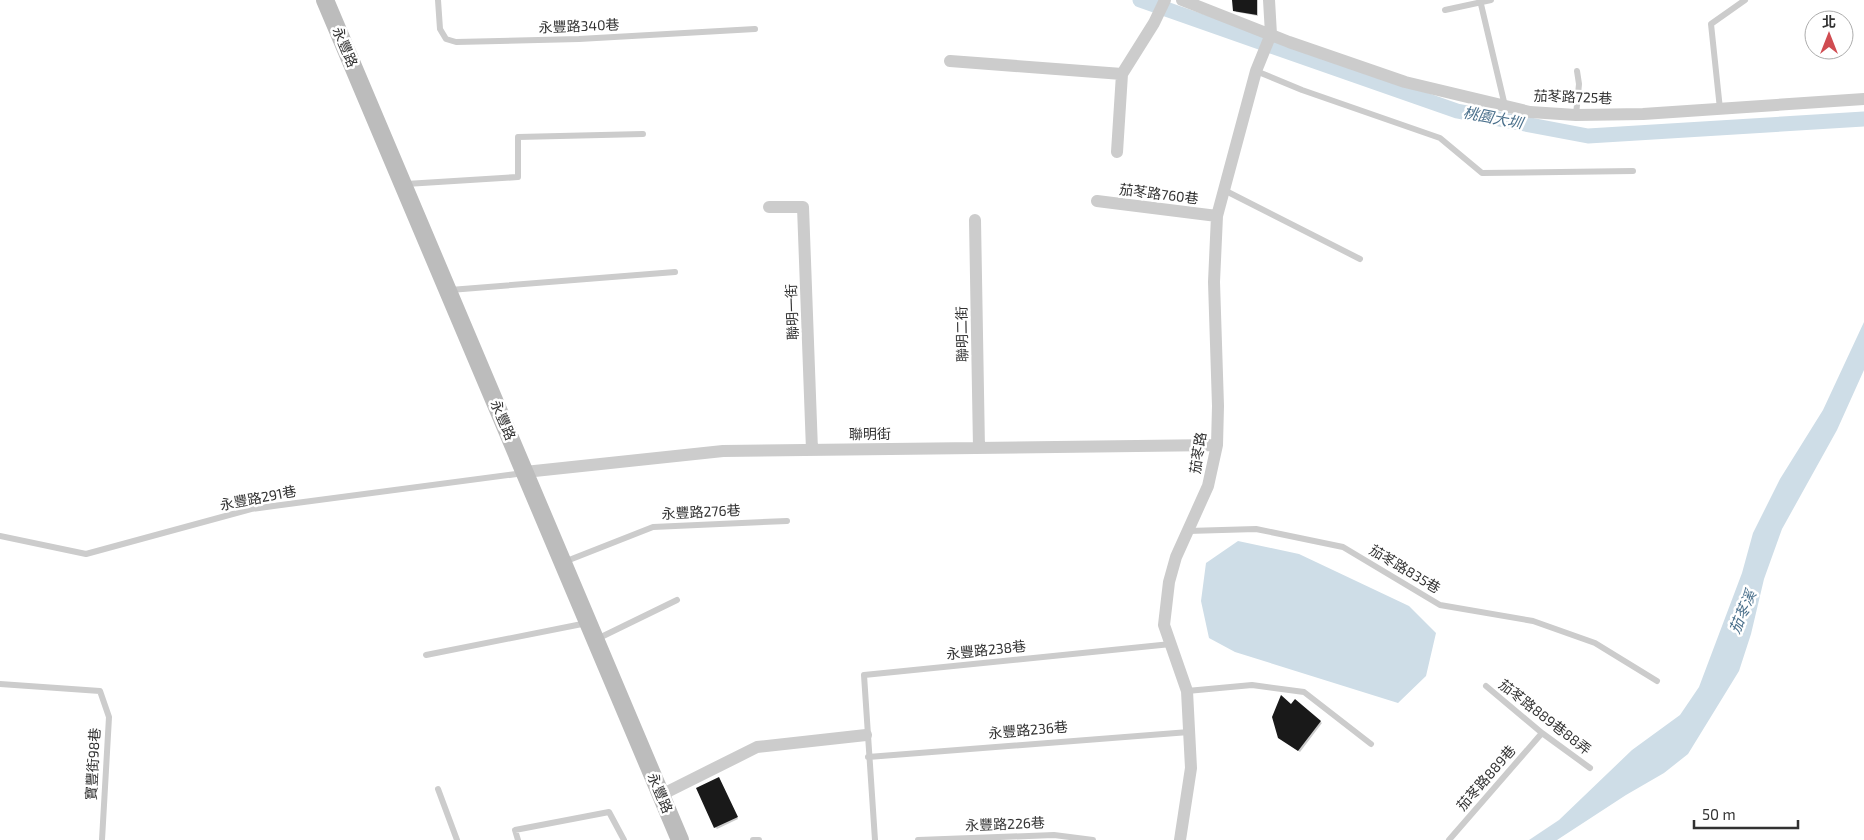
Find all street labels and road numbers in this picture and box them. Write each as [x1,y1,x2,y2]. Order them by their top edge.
street label: 永豐路340巷 [538,16,620,35]
street label: 永豐路 [329,24,361,69]
street label: 茄苳路725巷 [1533,87,1613,106]
street label: 茄苳路760巷 [1119,180,1200,207]
street label: 聯明一街 [782,284,801,340]
street label: 聯明二街 [953,306,970,362]
street label: 永豐路 [487,397,519,442]
street label: 聯明街 [849,425,891,442]
street label: 茄苳路 [1186,431,1209,475]
street label: 永豐路291巷 [218,482,298,513]
street label: 永豐路276巷 [661,501,741,522]
street label: 茄苳路835巷 [1367,541,1444,596]
street label: 永豐路238巷 [945,637,1027,662]
street label: 茄苳路889巷88弄 [1496,675,1595,758]
street label: 永豐路236巷 [988,718,1068,741]
street label: 寶豐街98巷 [82,727,103,801]
street label: 茄苳路889巷 [1453,742,1519,814]
street label: 永豐路 [644,770,676,815]
street label: 永豐路226巷 [965,814,1045,833]

